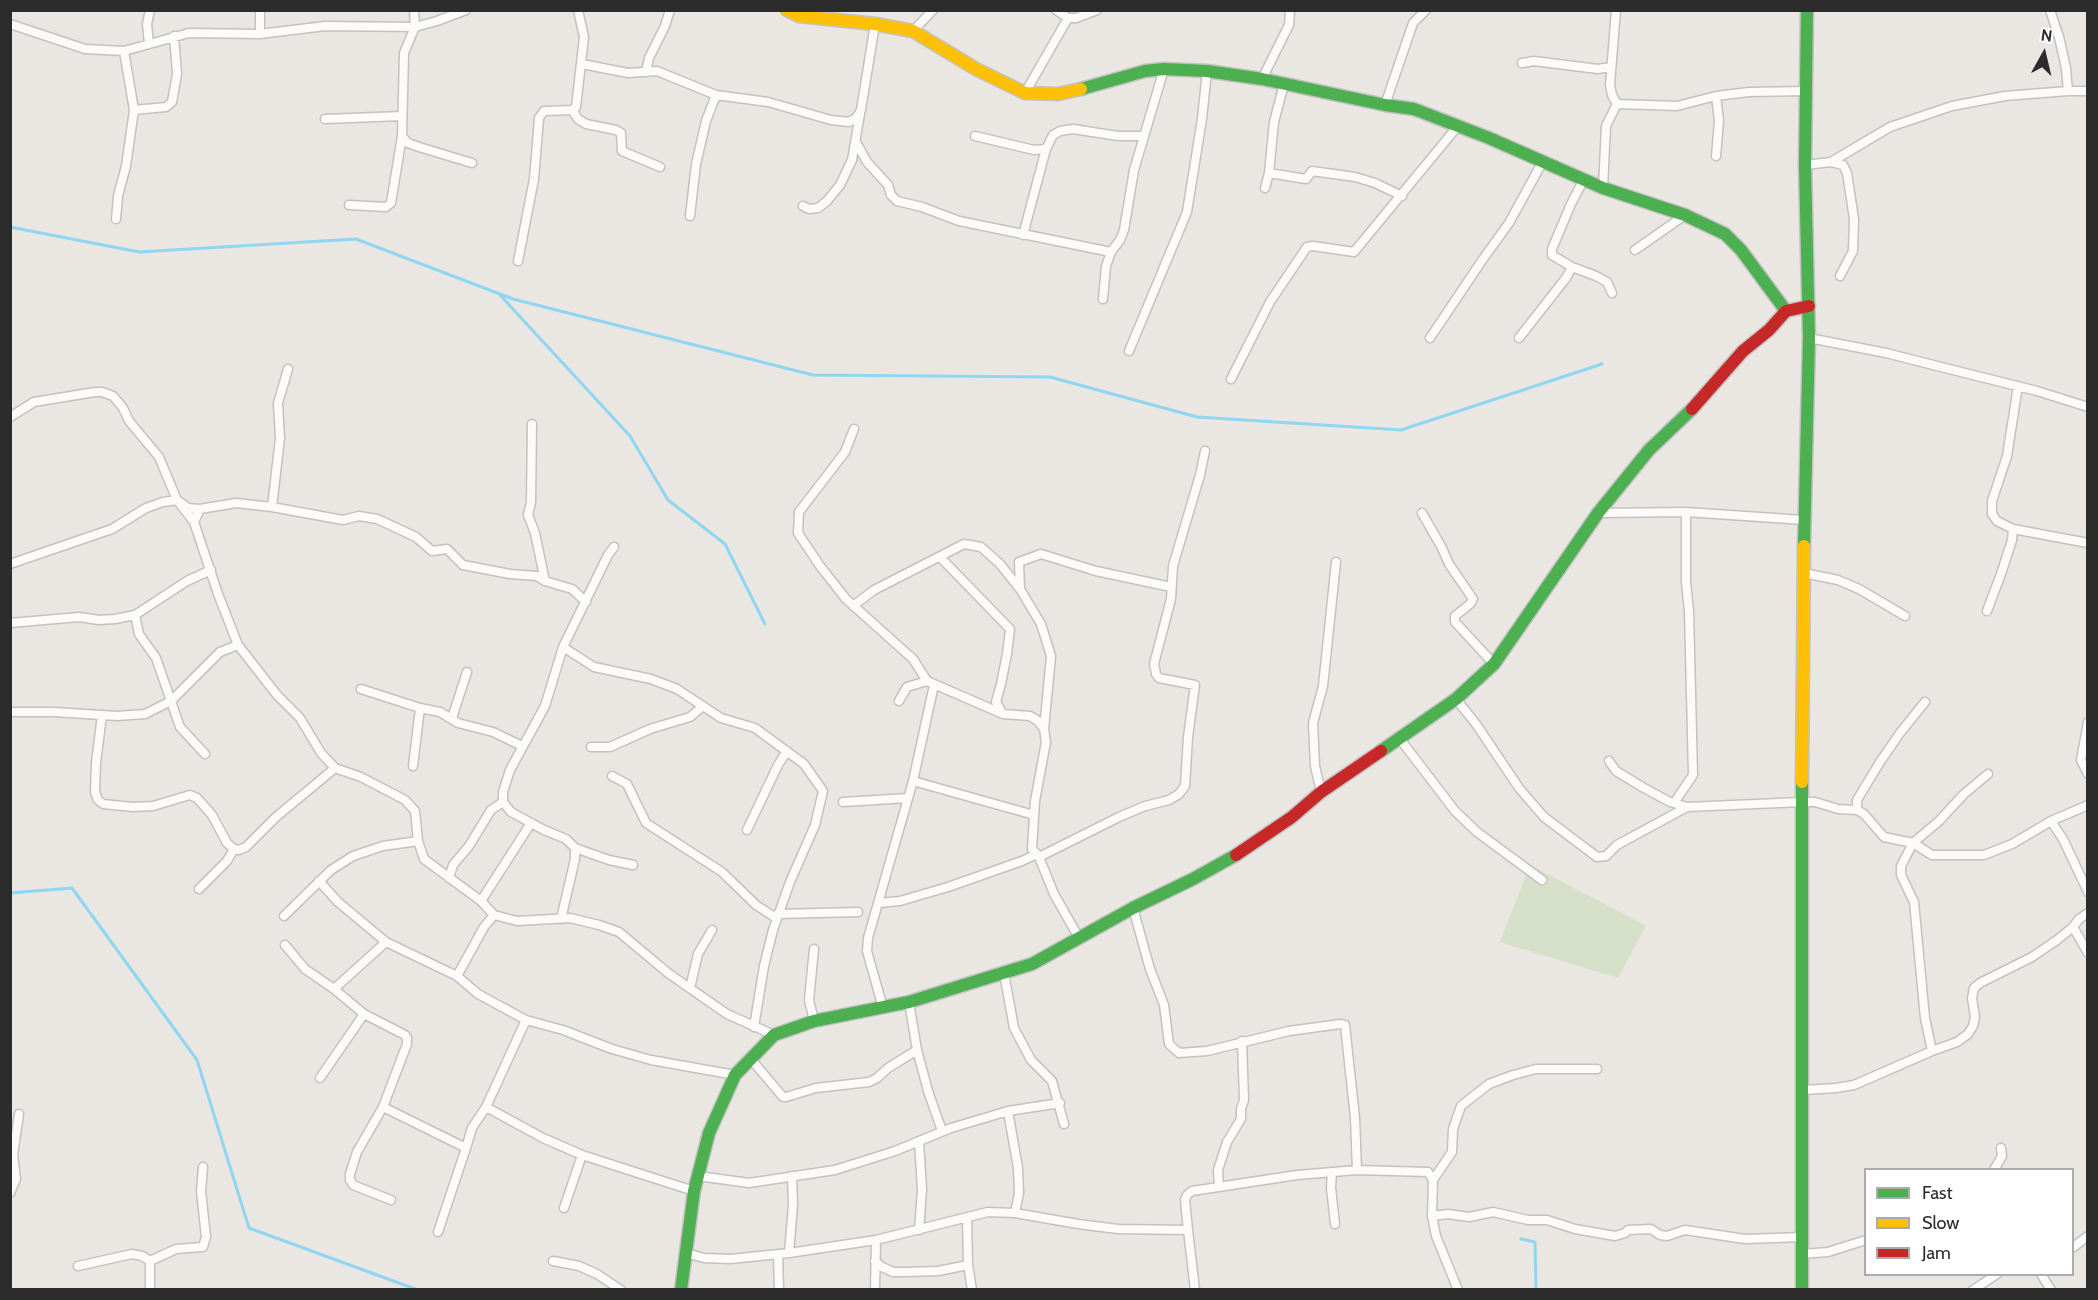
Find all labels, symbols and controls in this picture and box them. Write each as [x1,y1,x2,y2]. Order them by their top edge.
north arrow [2014,24,2074,84]
text: N [2040,25,2053,46]
legend [1864,1168,2074,1276]
text: Fast [1922,1182,1953,1204]
text: Slow [1922,1212,1959,1234]
text: Jam [1922,1242,1951,1264]

